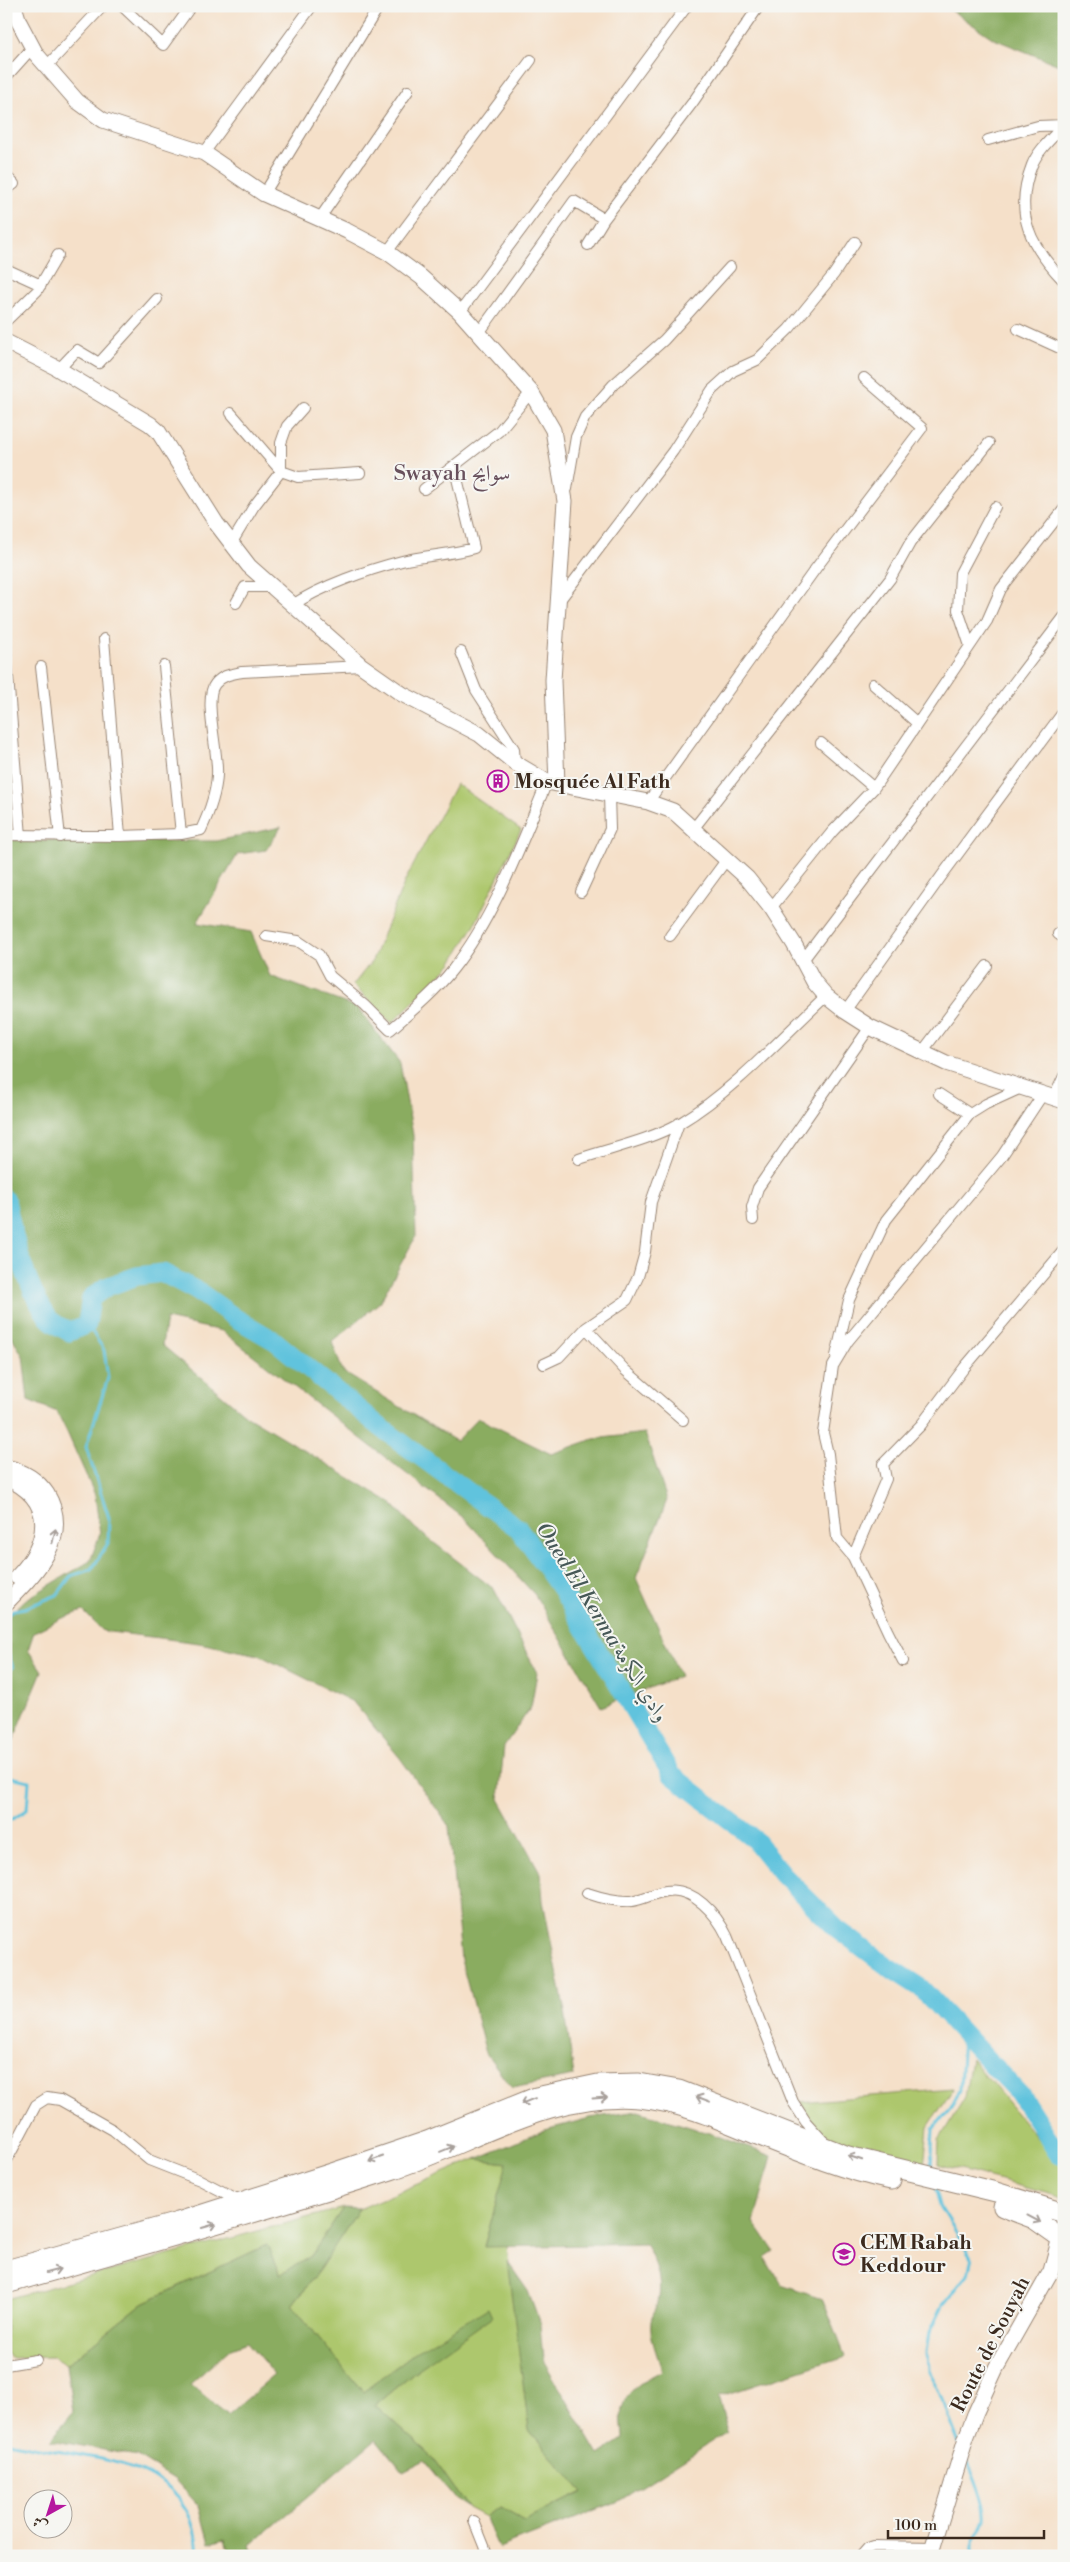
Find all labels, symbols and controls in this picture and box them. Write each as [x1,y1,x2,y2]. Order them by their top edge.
district label: Swayah سوايح [393,460,511,492]
building icon: Mosquée Al Fath [486,769,510,793]
place label: Mosquée Al Fath [514,770,671,795]
water label: Oued El Kerma وادي الكرمة [528,1518,674,1729]
one-way arrow [50,1529,59,1545]
one-way arrow [696,2093,711,2103]
one-way arrow [592,2094,608,2103]
one-way arrow [521,2096,536,2106]
one-way arrow [439,2144,454,2153]
one-way arrow [847,2152,863,2162]
one-way arrow [368,2154,384,2164]
one-way arrow [1026,2214,1041,2224]
one-way arrow [201,2221,217,2231]
place label: CEM Rabah Keddour [860,2231,972,2279]
school or university icon: CEM Rabah Keddour [832,2242,856,2266]
one-way arrow [45,2265,61,2275]
street label: Route de Souyah [946,2273,1036,2417]
north arrow [22,2490,72,2540]
scale bar [888,2507,1044,2539]
text: ش [29,2512,52,2535]
text: 100 m [895,2516,937,2535]

